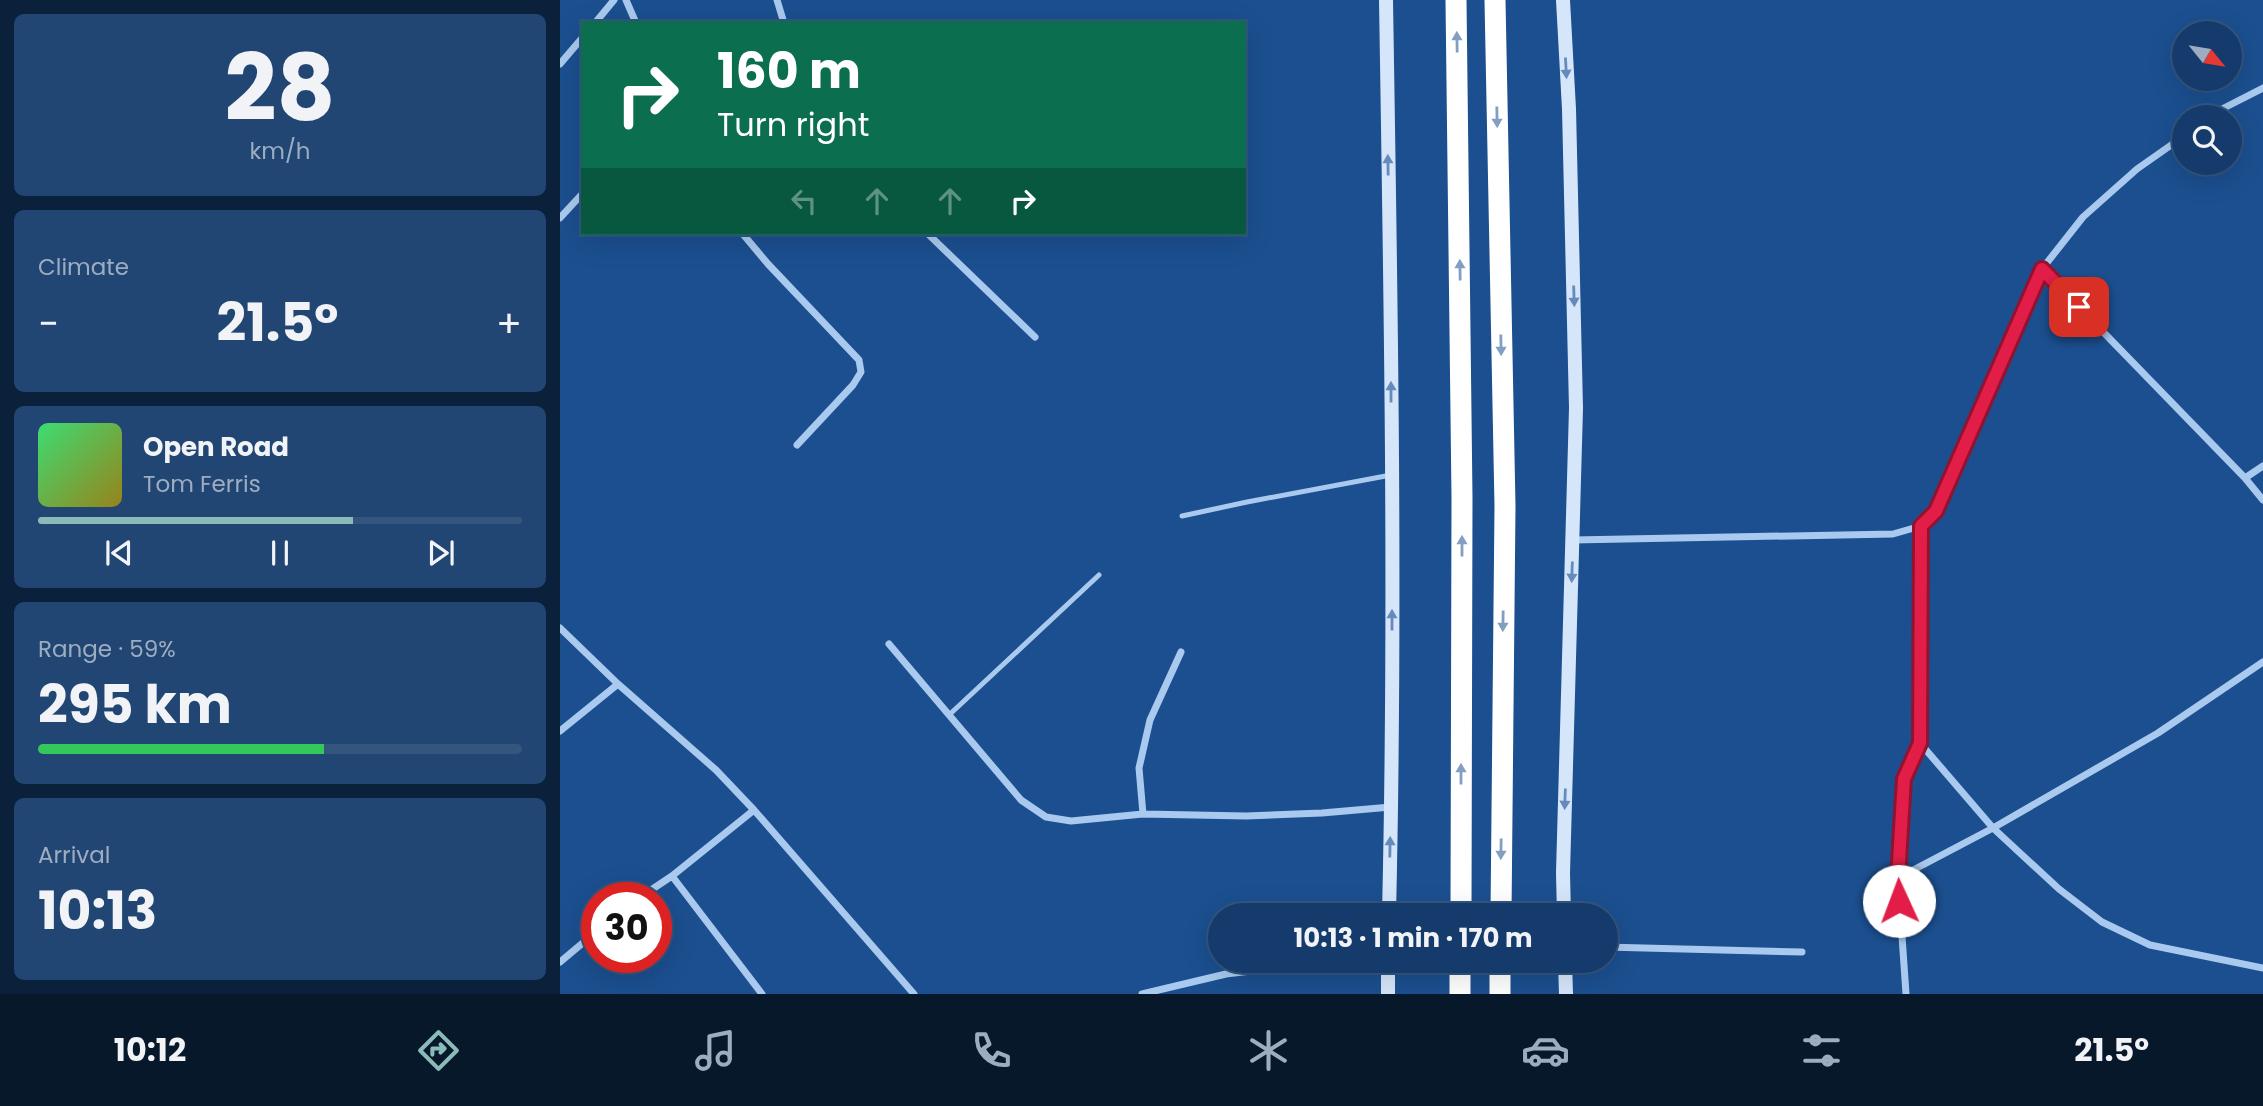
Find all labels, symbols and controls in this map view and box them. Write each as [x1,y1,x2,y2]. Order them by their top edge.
north arrow [2172,21,2242,91]
map controls [2172,21,2242,175]
text: 28 [225,24,335,152]
one-way arrow [1451,31,1462,53]
text: 160 m [717,37,861,105]
icon: right [602,49,693,140]
one-way arrow [1561,57,1572,79]
text: Turn right [717,102,869,147]
button: search [2172,105,2242,175]
one-way arrow [1491,106,1503,128]
text: km/h [249,135,311,167]
one-way arrow [1383,153,1394,175]
icon: left [785,182,823,220]
icon: ahead [858,182,896,220]
icon: ahead [931,182,969,220]
icon: right [1004,182,1042,220]
text: Climate [38,251,129,283]
one-way arrow [1454,258,1466,280]
pin [2049,277,2109,337]
one-way arrow [1568,285,1579,307]
text: 21.5° [217,286,338,359]
icon: arrive [2060,288,2098,326]
text: − [38,297,59,350]
text: + [496,297,522,350]
one-way arrow [1496,334,1507,356]
one-way arrow [1385,381,1397,403]
text: Open Road [143,429,289,465]
text: Tom Ferris [143,468,261,500]
icon: previous [100,534,138,572]
icon: pause [261,534,299,572]
icon: next [422,534,460,572]
one-way arrow [1456,535,1468,557]
one-way arrow [1566,561,1578,583]
one-way arrow [1386,608,1398,630]
one-way arrow [1497,610,1509,632]
text: Range · 59% [38,633,176,665]
text: 295 km [38,668,232,741]
one-way arrow [1455,762,1467,784]
one-way arrow [1559,789,1571,811]
one-way arrow [1385,836,1396,858]
one-way arrow [1495,838,1507,860]
text: Arrival [38,839,110,871]
position arrow [1862,864,1936,938]
text: 10:13 [38,874,157,947]
speed limit sign: 30 [581,882,672,973]
text: 10:13 · 1 min · 170 m [1294,920,1532,956]
icon: directions [414,1026,463,1075]
icon: music [691,1026,740,1075]
icon: phone [967,1026,1016,1075]
icon: climate [1244,1026,1293,1075]
icon: car [1521,1026,1570,1075]
icon: filters [1797,1026,1846,1075]
text: 10:12 [114,1027,186,1072]
text: 21.5° [2074,1027,2149,1072]

